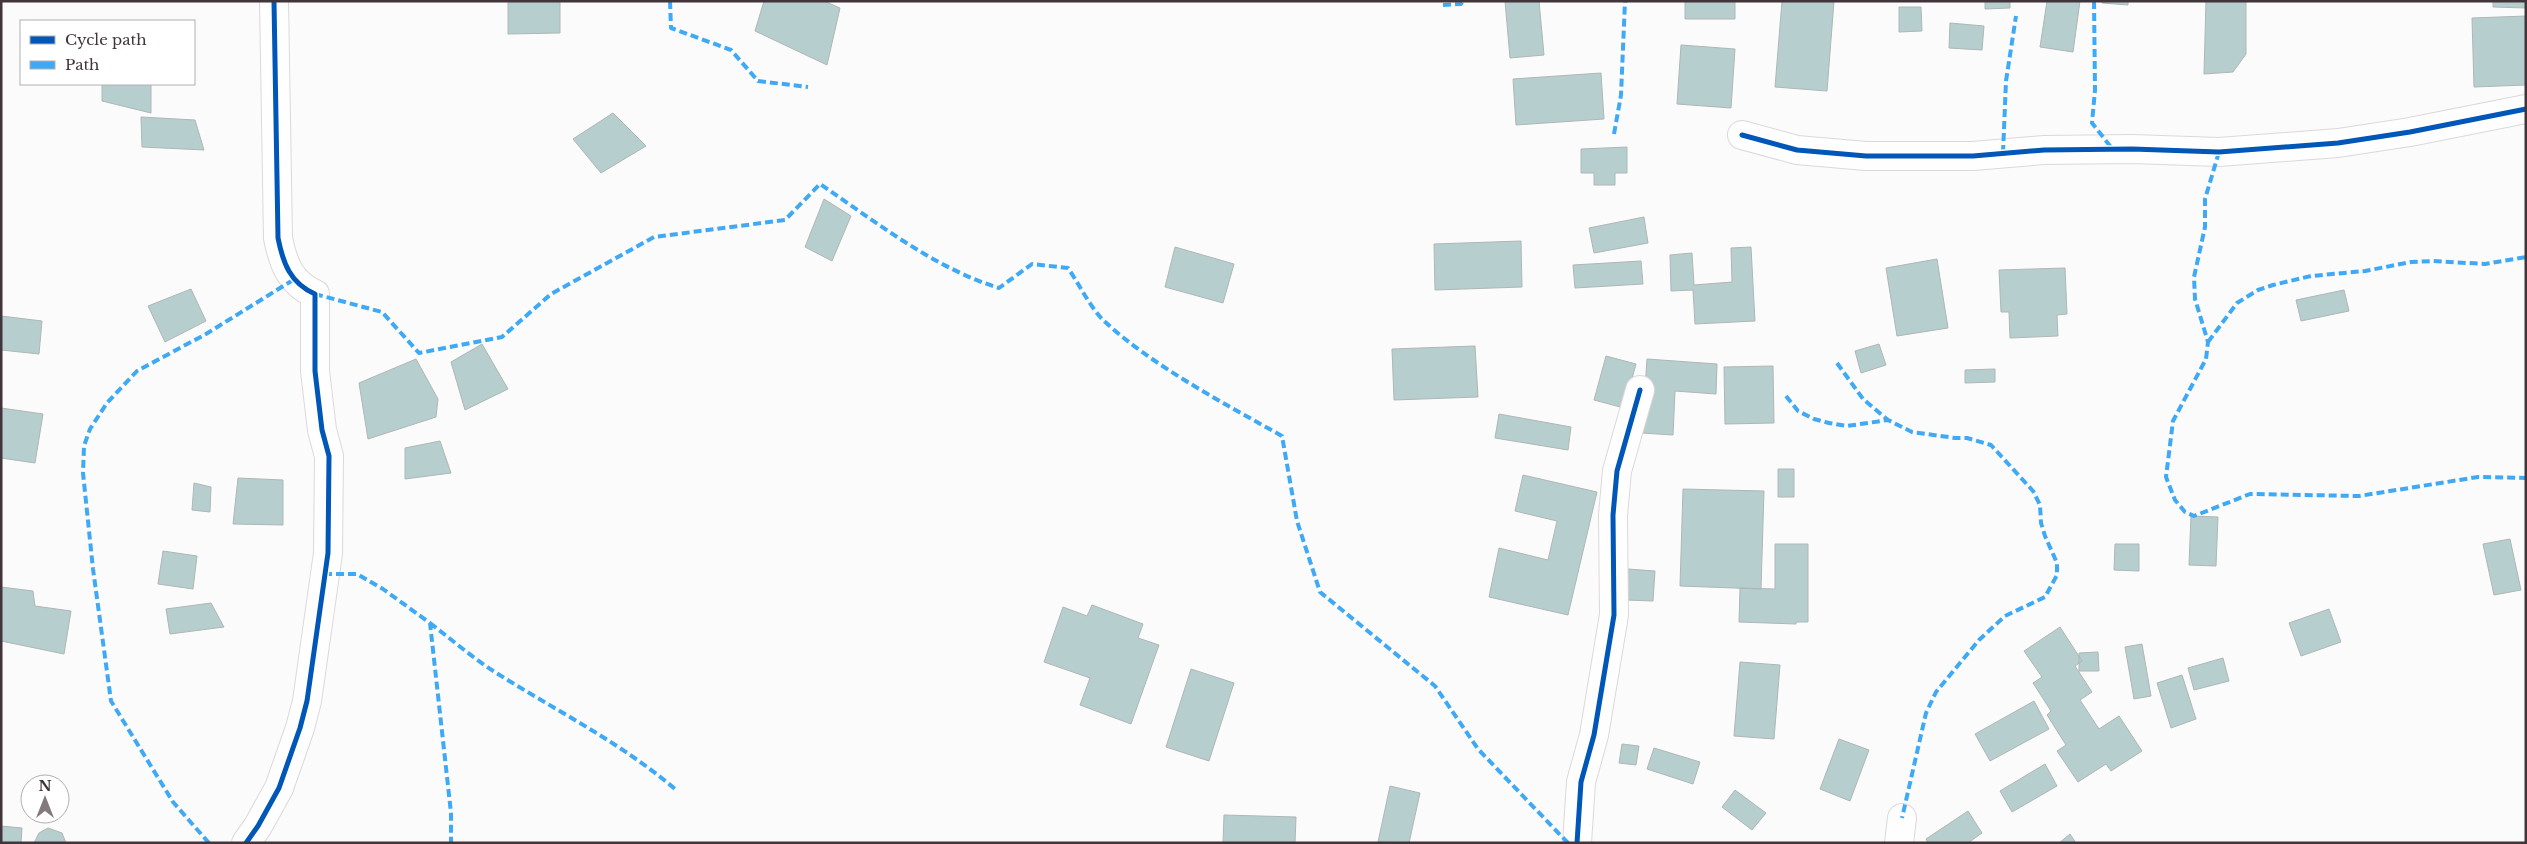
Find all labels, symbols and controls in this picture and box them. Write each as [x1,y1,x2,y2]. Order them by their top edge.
legend [20,20,195,85]
text: Cycle path [65,30,147,49]
text: Path [65,55,99,74]
north arrow [20,774,70,824]
text: N [38,777,52,795]

